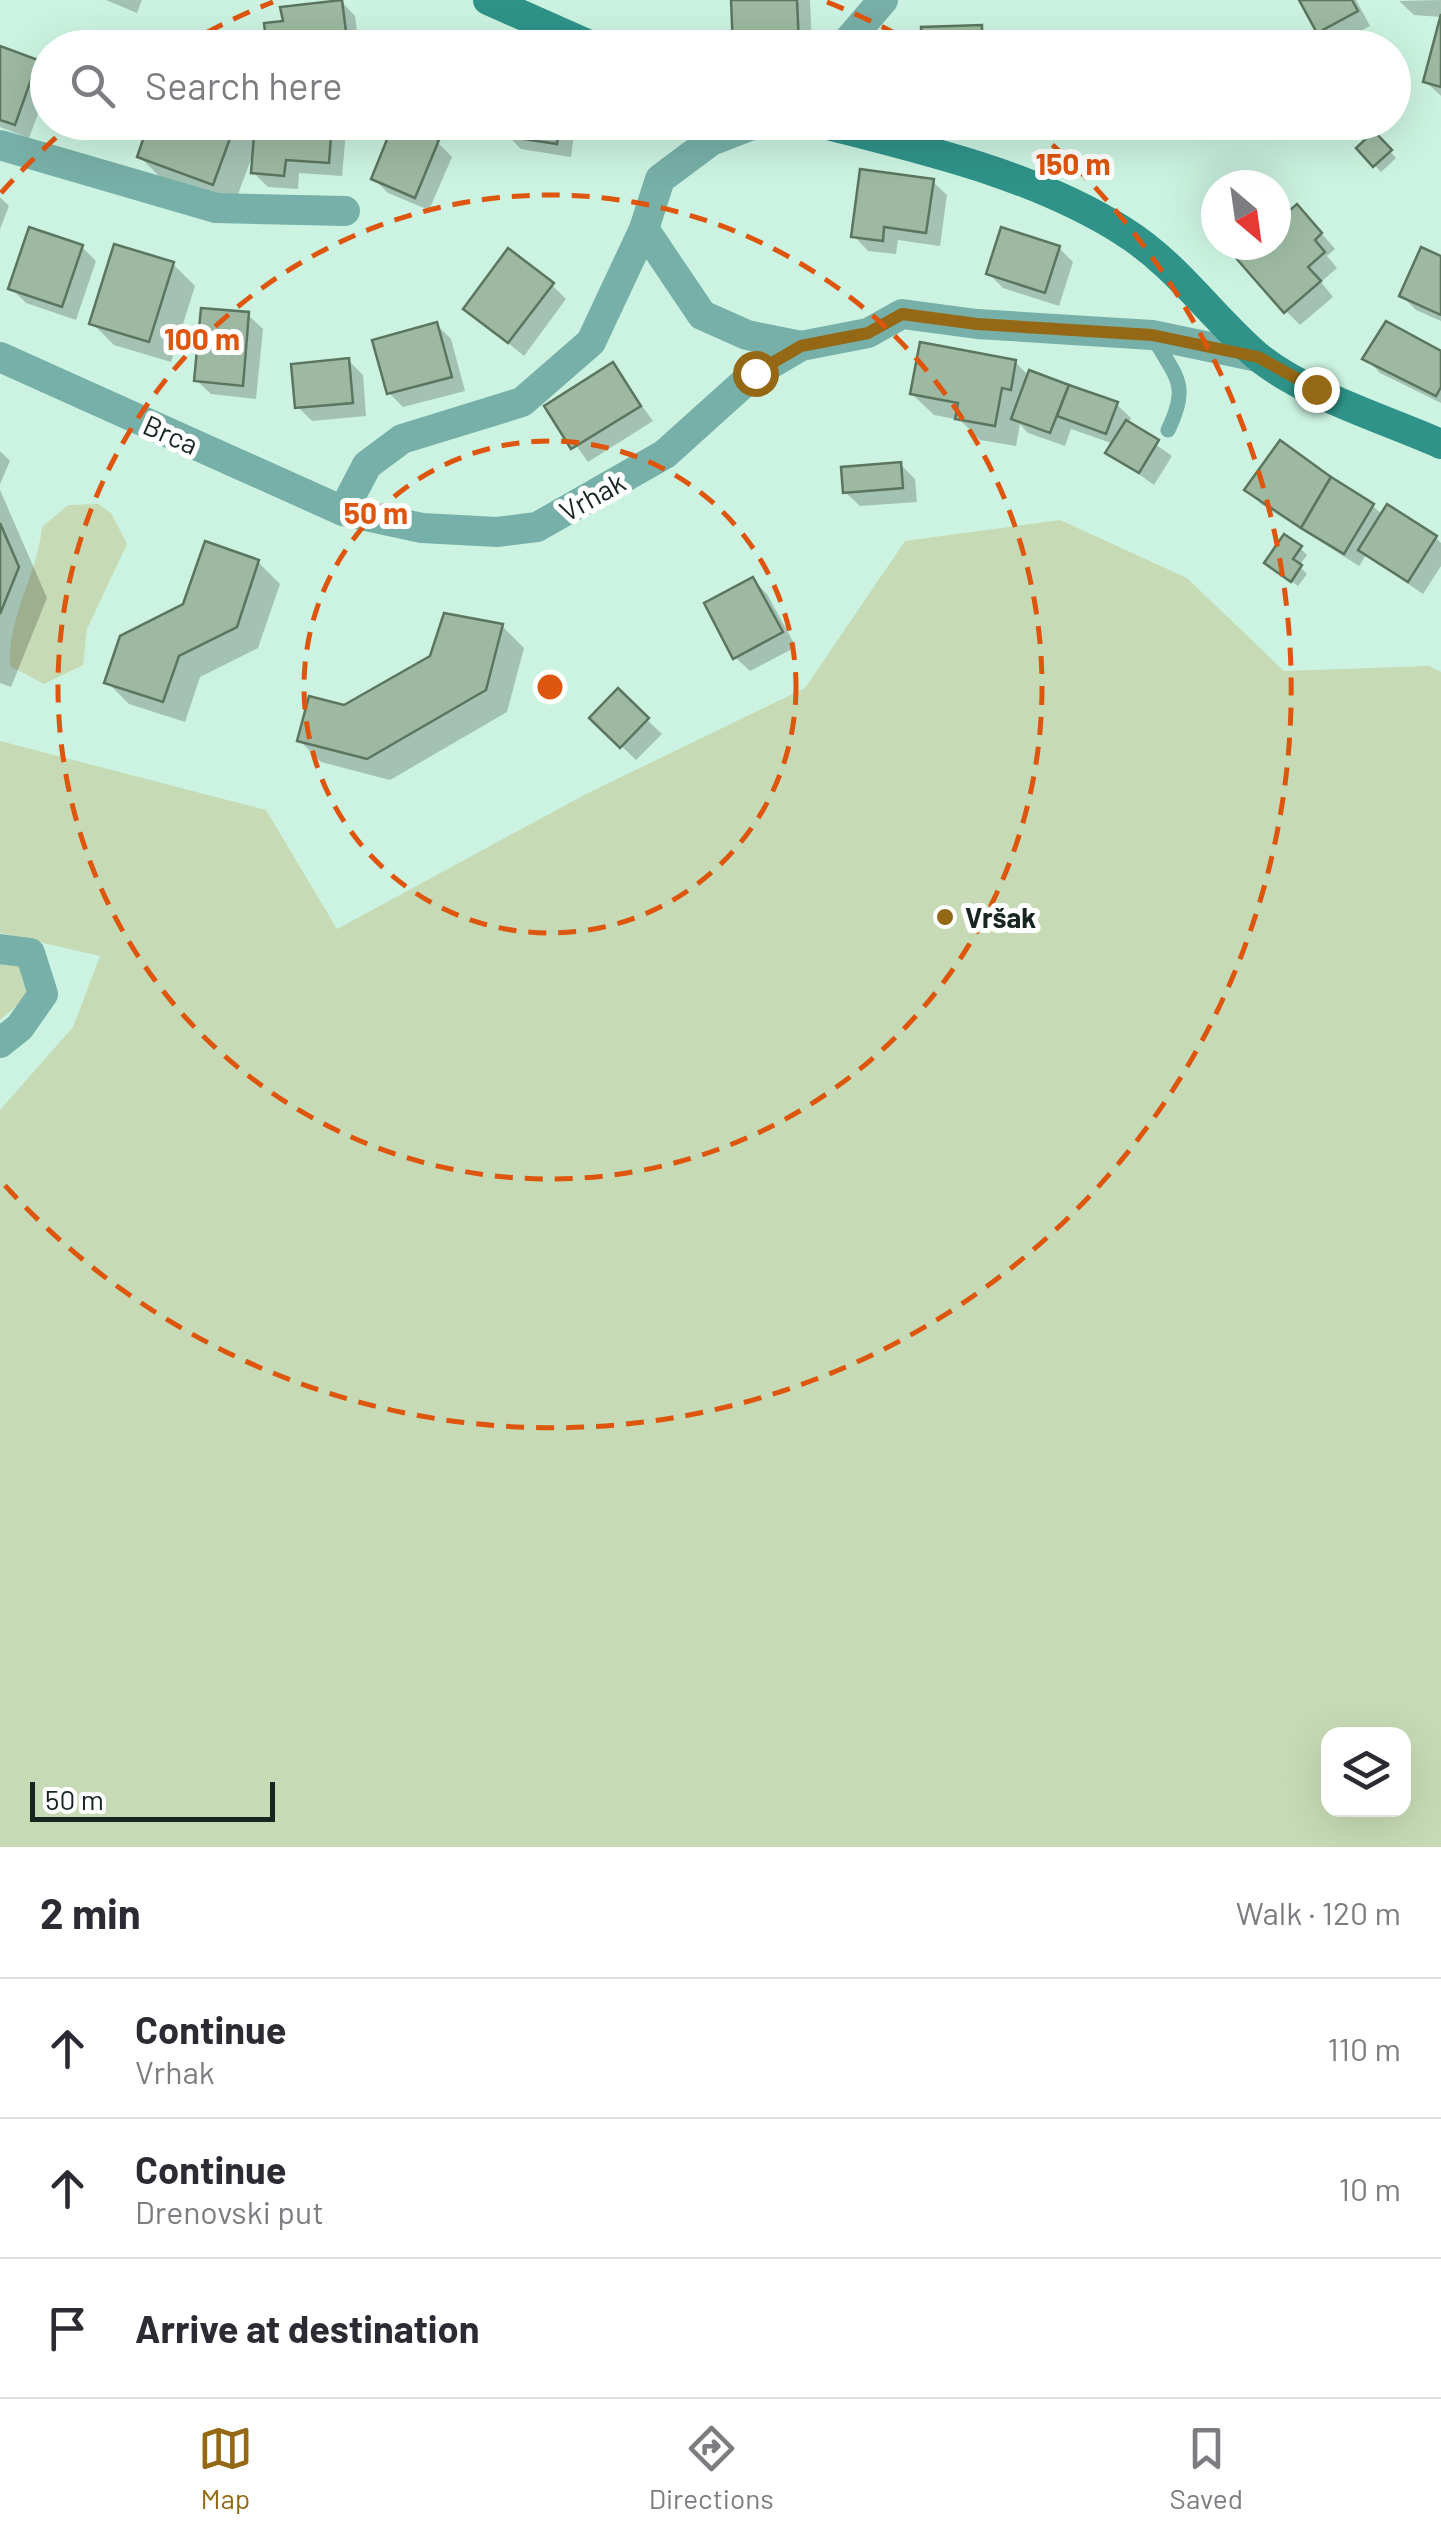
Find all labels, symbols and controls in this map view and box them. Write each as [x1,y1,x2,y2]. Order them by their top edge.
search box [30,30,1411,140]
icon: search [65,58,120,113]
text: Search here [145,62,343,108]
text: 150 m [1036,145,1110,181]
north arrow [1201,170,1291,260]
text: 100 m [164,320,240,356]
route start [733,351,779,397]
route end [1294,367,1340,413]
street label: Brca [138,407,204,461]
street label: Vrhak [553,464,631,528]
text: 50 m [344,494,408,530]
centre of rings [532,669,568,705]
place label: Vršak [965,900,1036,934]
marker: Vršak [934,906,956,928]
map controls [1321,1727,1411,1817]
button: layers [1321,1727,1411,1817]
scale bar [30,1777,275,1822]
text: 50 m [45,1782,104,1816]
text: 2 min [40,1887,141,1937]
text: Walk · 120 m [1236,1893,1401,1931]
text: Continue [135,2006,286,2052]
icon: ahead [40,2021,95,2076]
text: 110 m [1328,2029,1401,2067]
text: Vrhak [135,2052,215,2090]
text: Continue [135,2146,286,2192]
icon: ahead [40,2161,95,2216]
text: 10 m [1339,2169,1401,2207]
text: Drenovski put [135,2192,324,2230]
icon: arrive [40,2301,95,2356]
text: Arrive at destination [135,2305,480,2351]
tab: Map [198,2421,253,2515]
tab: Directions [649,2421,774,2515]
tab: Saved [1170,2421,1243,2515]

